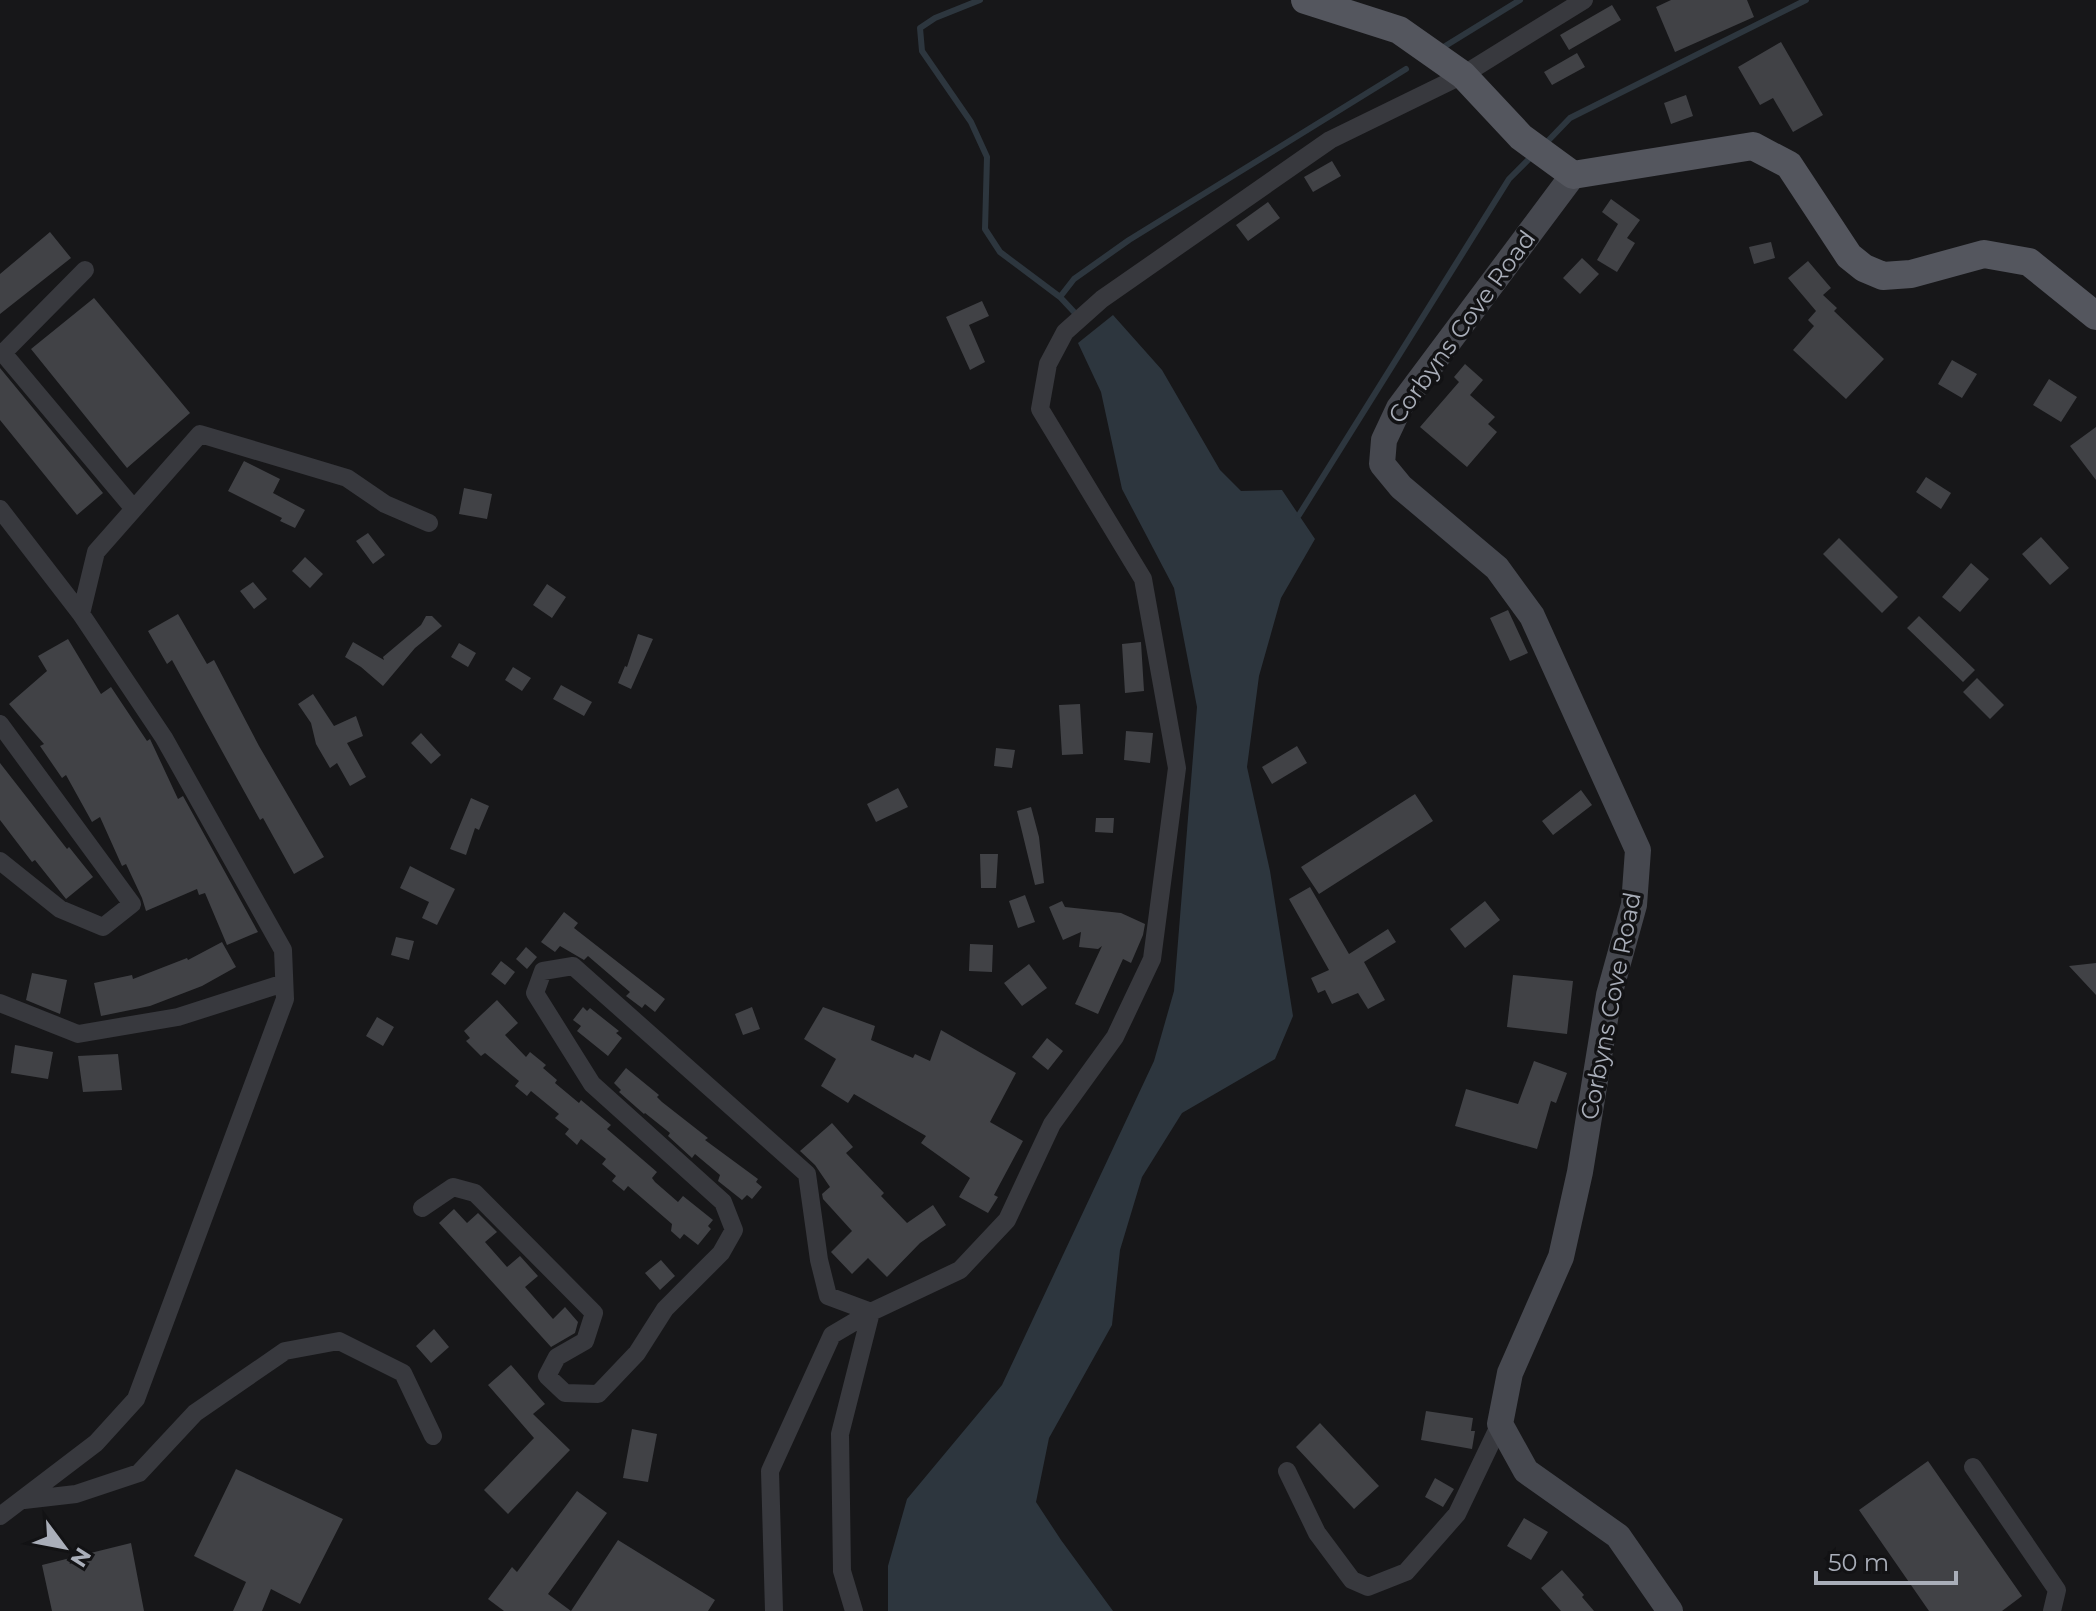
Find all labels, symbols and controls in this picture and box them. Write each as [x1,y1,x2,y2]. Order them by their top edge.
street label: Corbyns Cove Road [1382,225,1541,429]
street label: Corbyns Cove Road [1574,890,1647,1122]
north arrow [24,1507,104,1587]
scale bar [1816,1535,1956,1585]
text: N [64,1543,97,1572]
text: 50 m [1828,1548,1889,1577]

